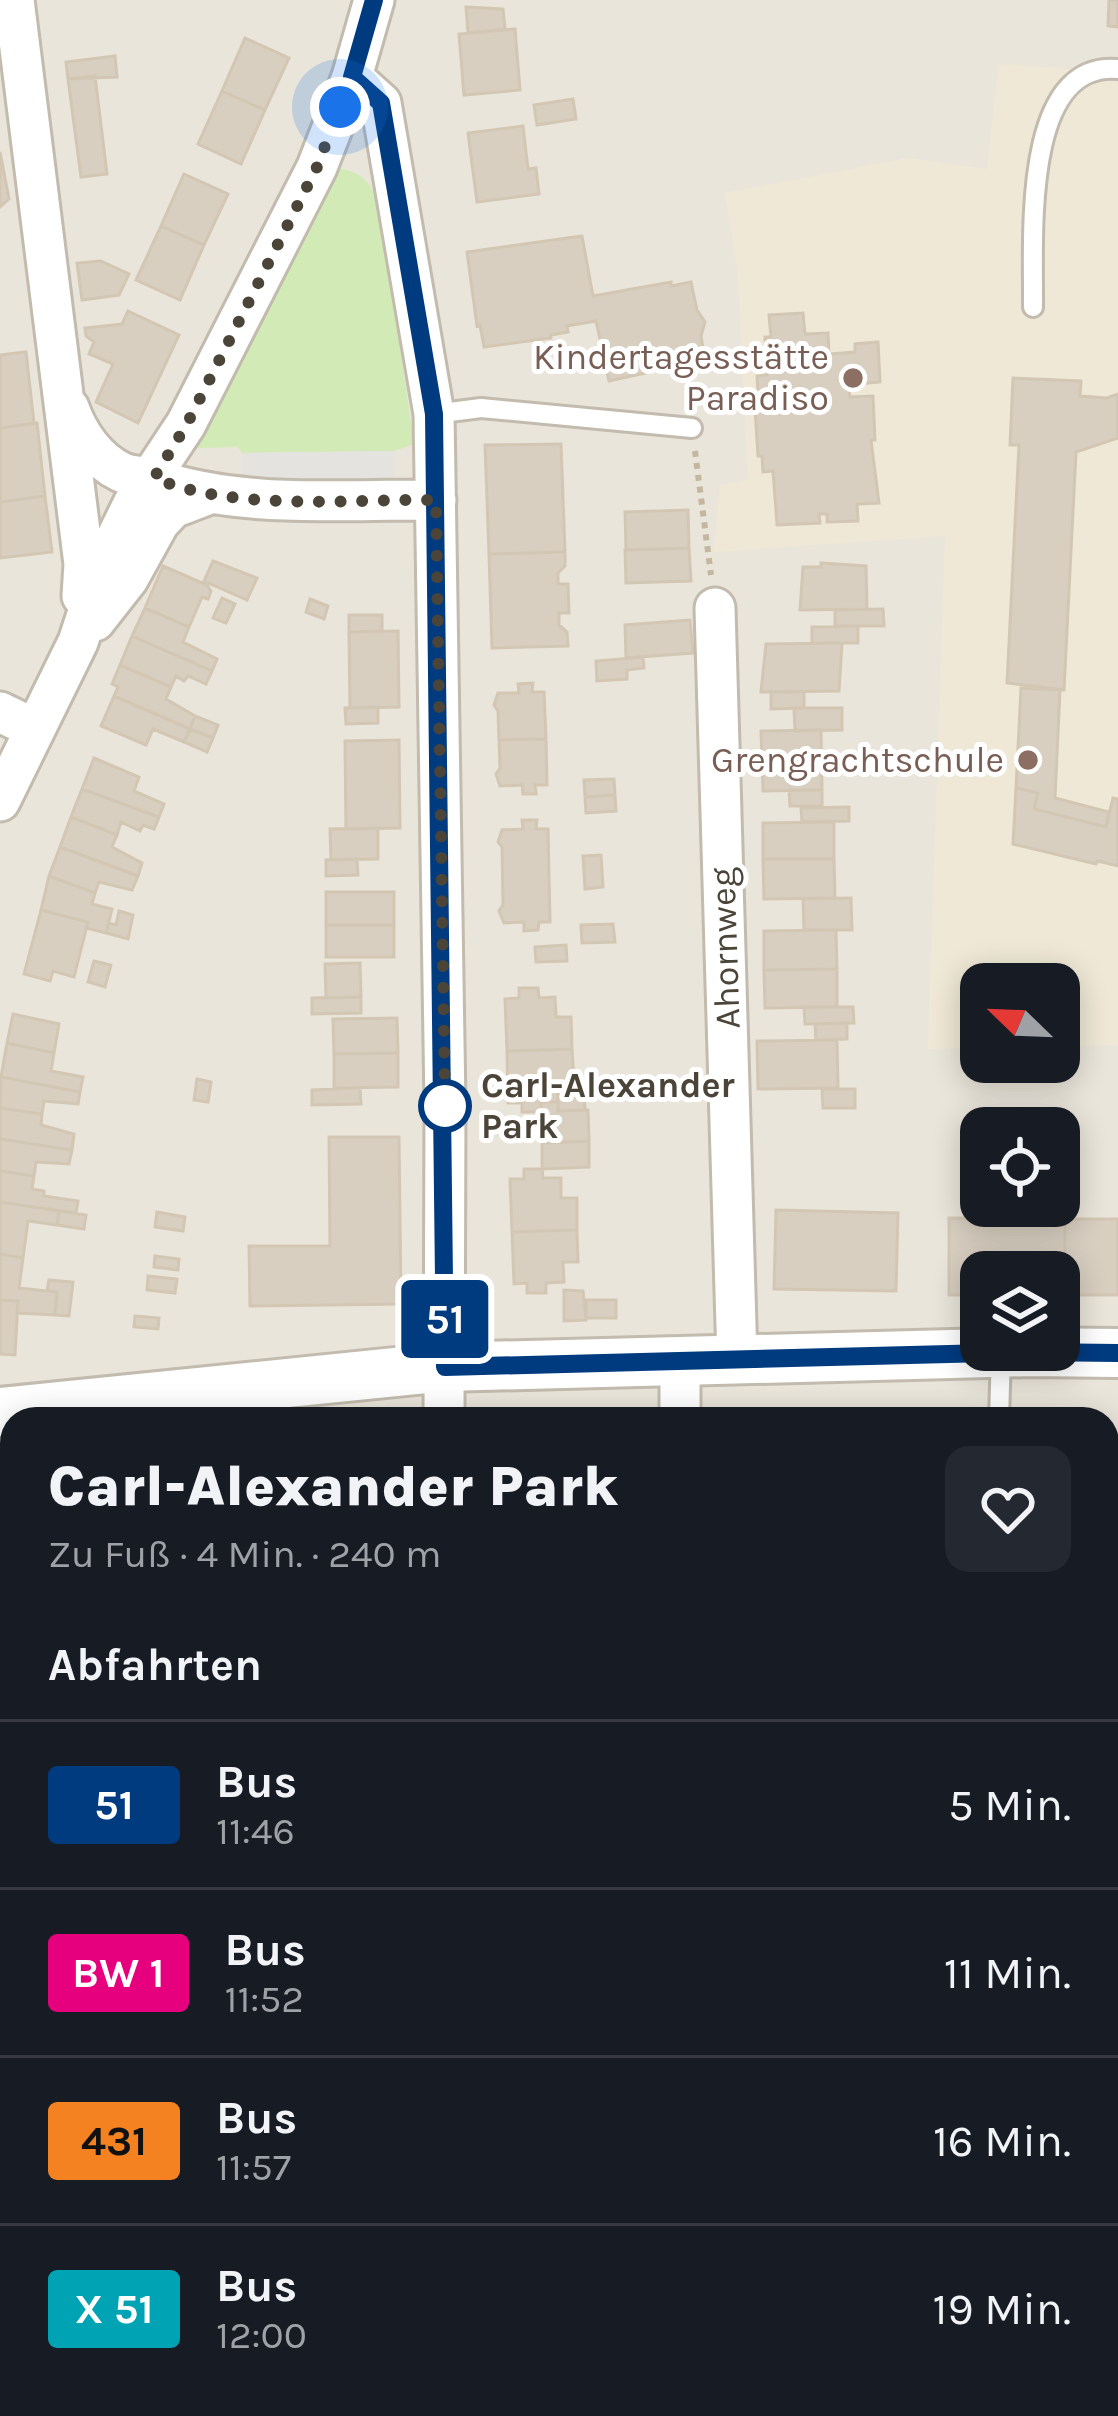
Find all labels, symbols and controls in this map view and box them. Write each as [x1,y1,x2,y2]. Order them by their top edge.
your location [310,77,370,137]
place label: Kindertagesstätte Paradiso [533,336,829,419]
marker: Kindertagesstätte Paradiso [840,365,866,391]
place label: Grengrachtschule [711,739,1004,781]
marker: Grengrachtschule [1015,747,1041,773]
street label: Ahornweg [701,866,749,1030]
north arrow [960,963,1080,1083]
map controls [960,963,1080,1371]
place label: Carl-Alexander Park [481,1064,735,1147]
marker: Carl-Alexander Park [420,1081,470,1131]
button: locate [960,1107,1080,1227]
button: layers [960,1251,1080,1371]
line badge: 51 [391,1280,499,1358]
text: 51 [425,1294,465,1344]
button: heart [945,1446,1071,1572]
text: Carl-Alexander Park [48,1453,618,1519]
text: Zu Fuß · 4 Min. · 240 m [48,1531,441,1577]
text: Abfahrten [48,1639,262,1691]
text: Bus [216,1756,297,1808]
text: 5 Min. [948,1779,1071,1831]
text: 51 [94,1780,134,1830]
text: 11:46 [216,1808,295,1854]
text: Bus [225,1924,306,1976]
text: 11 Min. [944,1947,1071,1999]
text: BW 1 [72,1948,165,1998]
text: 11:52 [225,1976,304,2022]
text: Bus [216,2092,297,2144]
text: 16 Min. [933,2115,1071,2167]
text: 431 [81,2116,147,2166]
text: 11:57 [216,2144,291,2190]
text: Bus [216,2260,297,2312]
text: 19 Min. [933,2283,1071,2335]
text: X 51 [75,2284,153,2334]
text: 12:00 [216,2312,307,2358]

